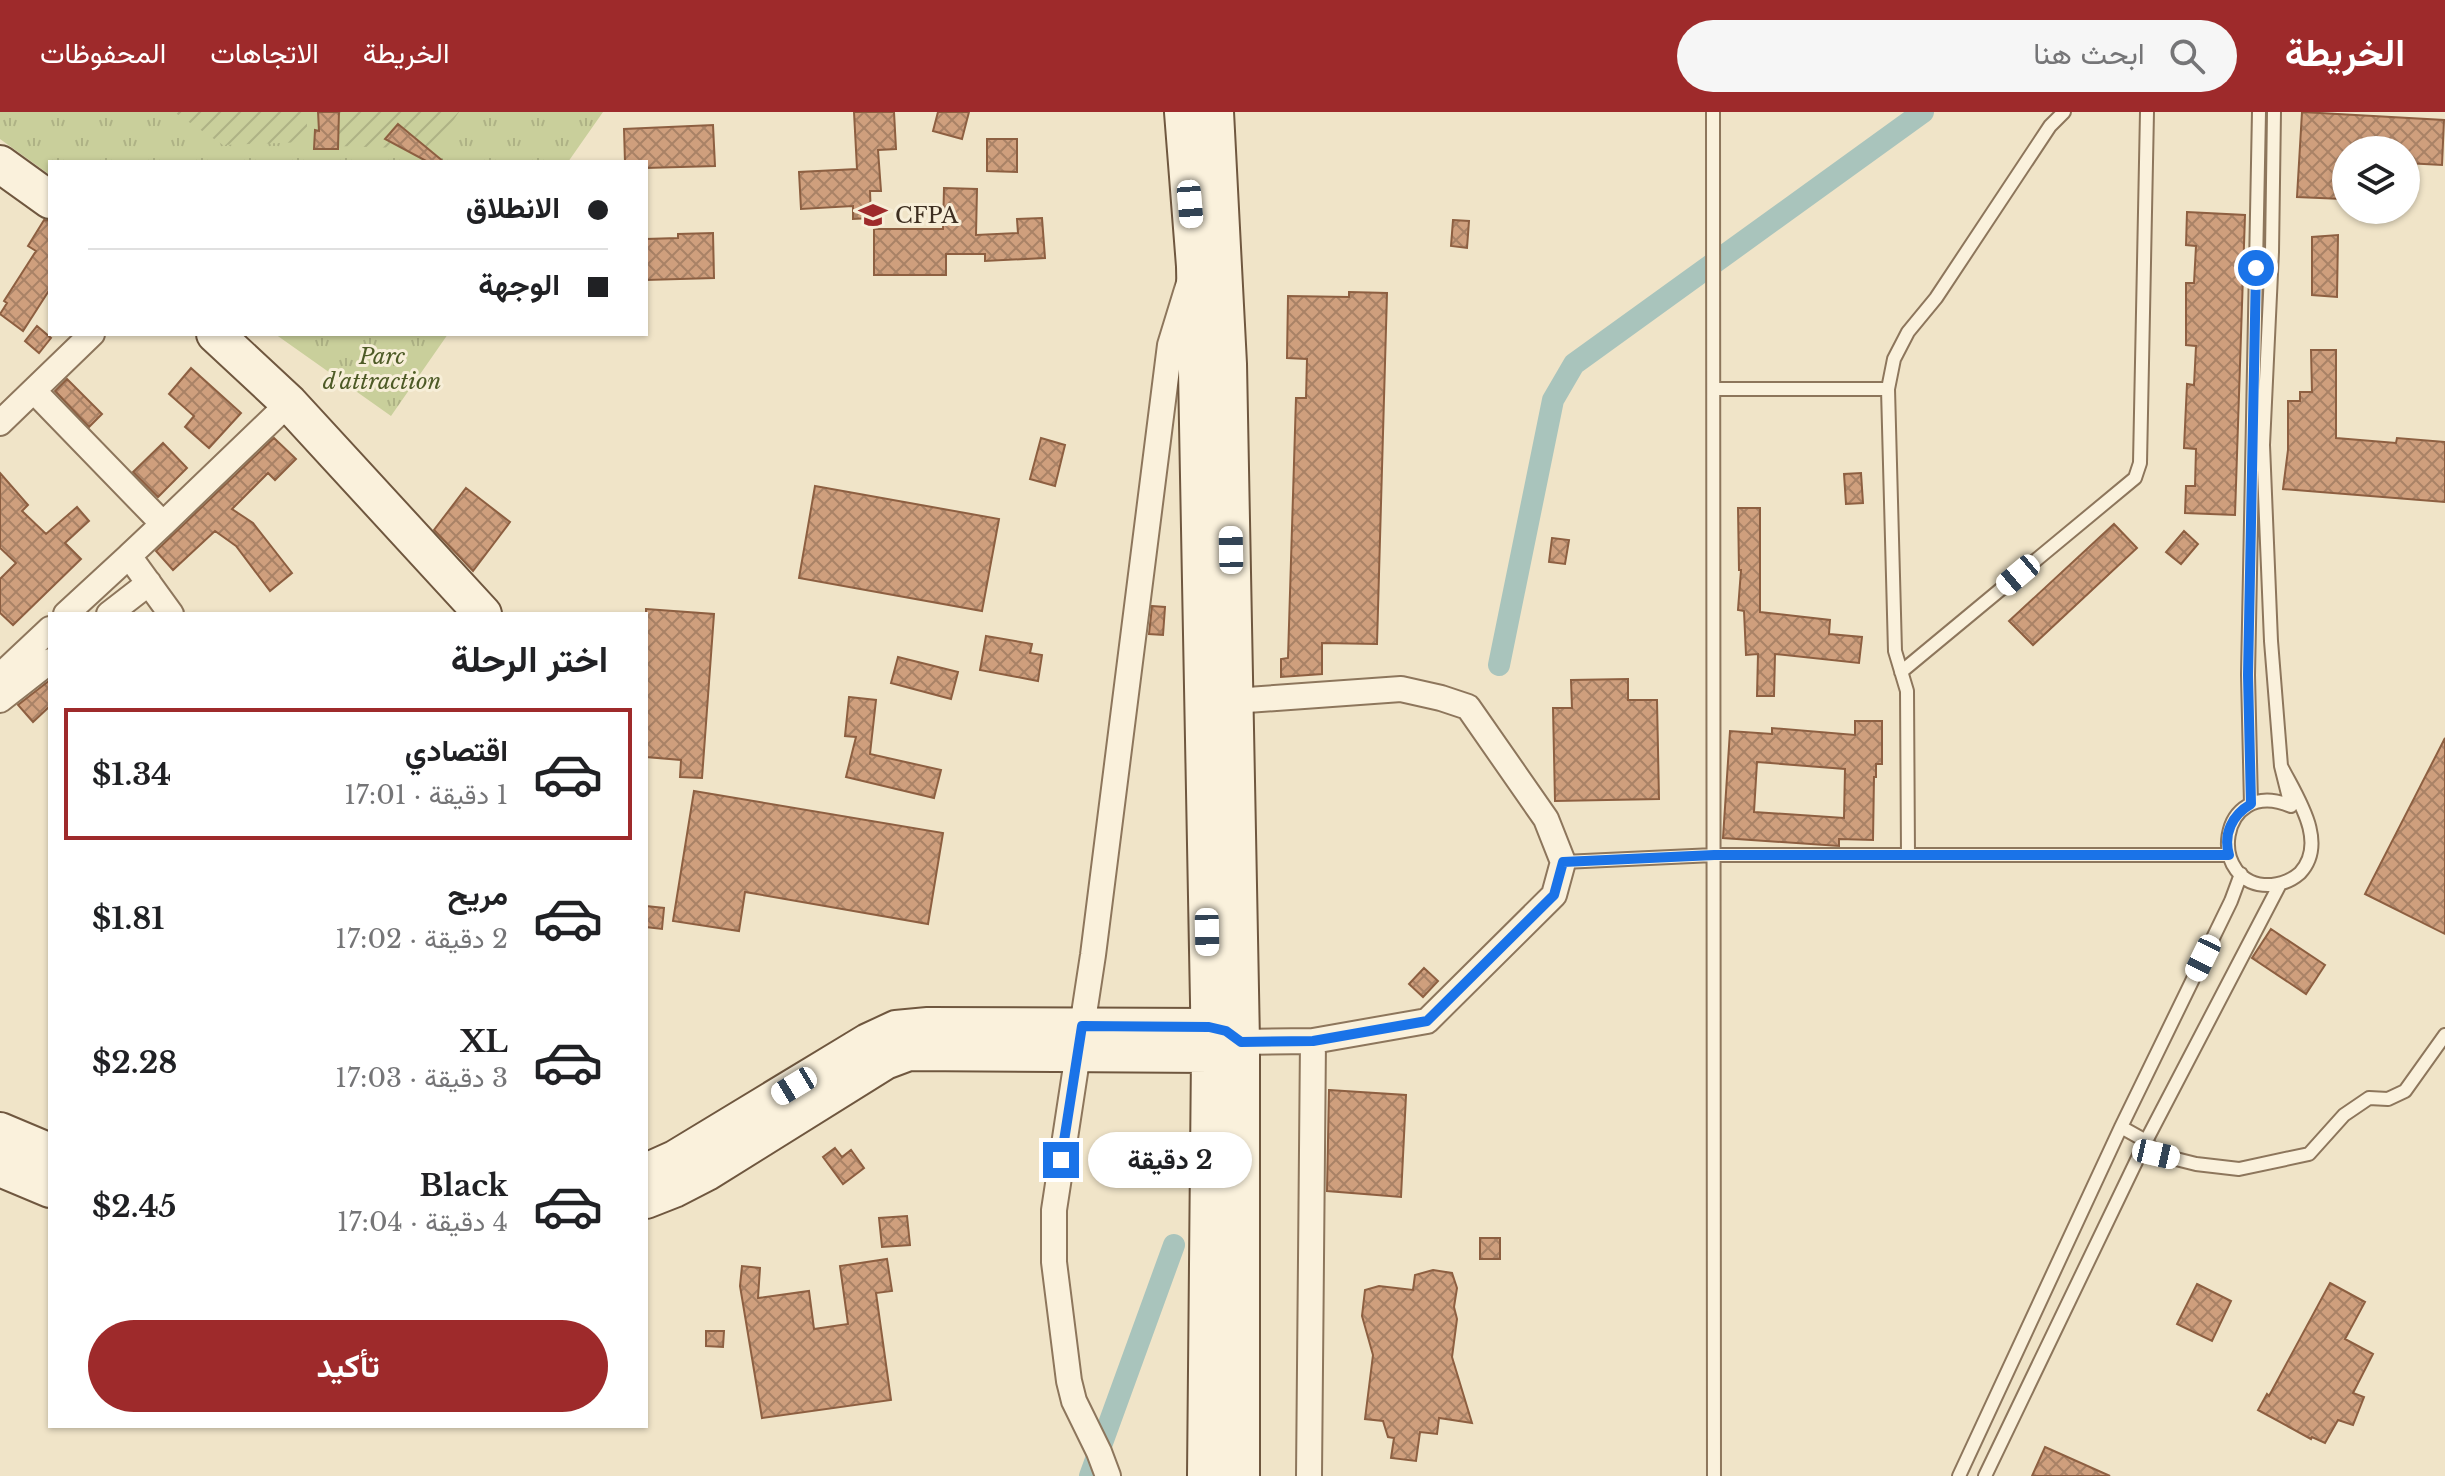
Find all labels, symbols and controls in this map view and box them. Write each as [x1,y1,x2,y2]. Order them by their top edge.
search box [1677,20,2237,92]
text: الخريطة [2285,29,2405,76]
icon: search [2165,34,2209,78]
text: ابحث هنا [2033,35,2145,72]
text: المحفوظات [40,36,166,71]
text: الاتجاهات [210,36,319,71]
text: الخريطة [363,36,449,71]
map controls [2332,136,2420,224]
button: layers [2332,136,2420,224]
car [1176,179,1204,229]
text: الانطلاق [466,189,560,226]
school or university icon: CFPA [858,200,888,230]
place label: CFPA [895,202,959,229]
route start [2238,250,2274,286]
text: الوجهة [478,266,560,303]
park label: Parc d'attraction [323,343,441,395]
car [1219,526,1243,574]
car [1992,550,2044,600]
text: اختر الرحلة [451,637,608,682]
text: اقتصادي [405,732,508,769]
icon: car [532,738,604,810]
text: $1.34 [92,756,171,793]
text: 1 دقيقة · 17:01 [344,779,508,811]
text: مريح [448,876,508,913]
icon: car [532,882,604,954]
text: $1.81 [92,900,164,937]
car [1195,908,1219,956]
text: 2 دقيقة · 17:02 [335,923,508,955]
car [2182,931,2224,985]
text: XL [460,1023,508,1060]
icon: car [532,1026,604,1098]
text: $2.28 [92,1044,177,1081]
text: 3 دقيقة · 17:03 [335,1062,508,1094]
car [767,1063,821,1109]
callout: 2 دقيقة [1089,1132,1253,1188]
car [2130,1137,2182,1171]
route end [1043,1142,1079,1178]
text: 2 دقيقة [1127,1144,1213,1176]
text: Black [420,1167,508,1204]
icon: car [532,1170,604,1242]
text: $2.45 [92,1188,176,1225]
text: 4 دقيقة · 17:04 [337,1206,508,1238]
button: تأكيد [88,1320,608,1412]

